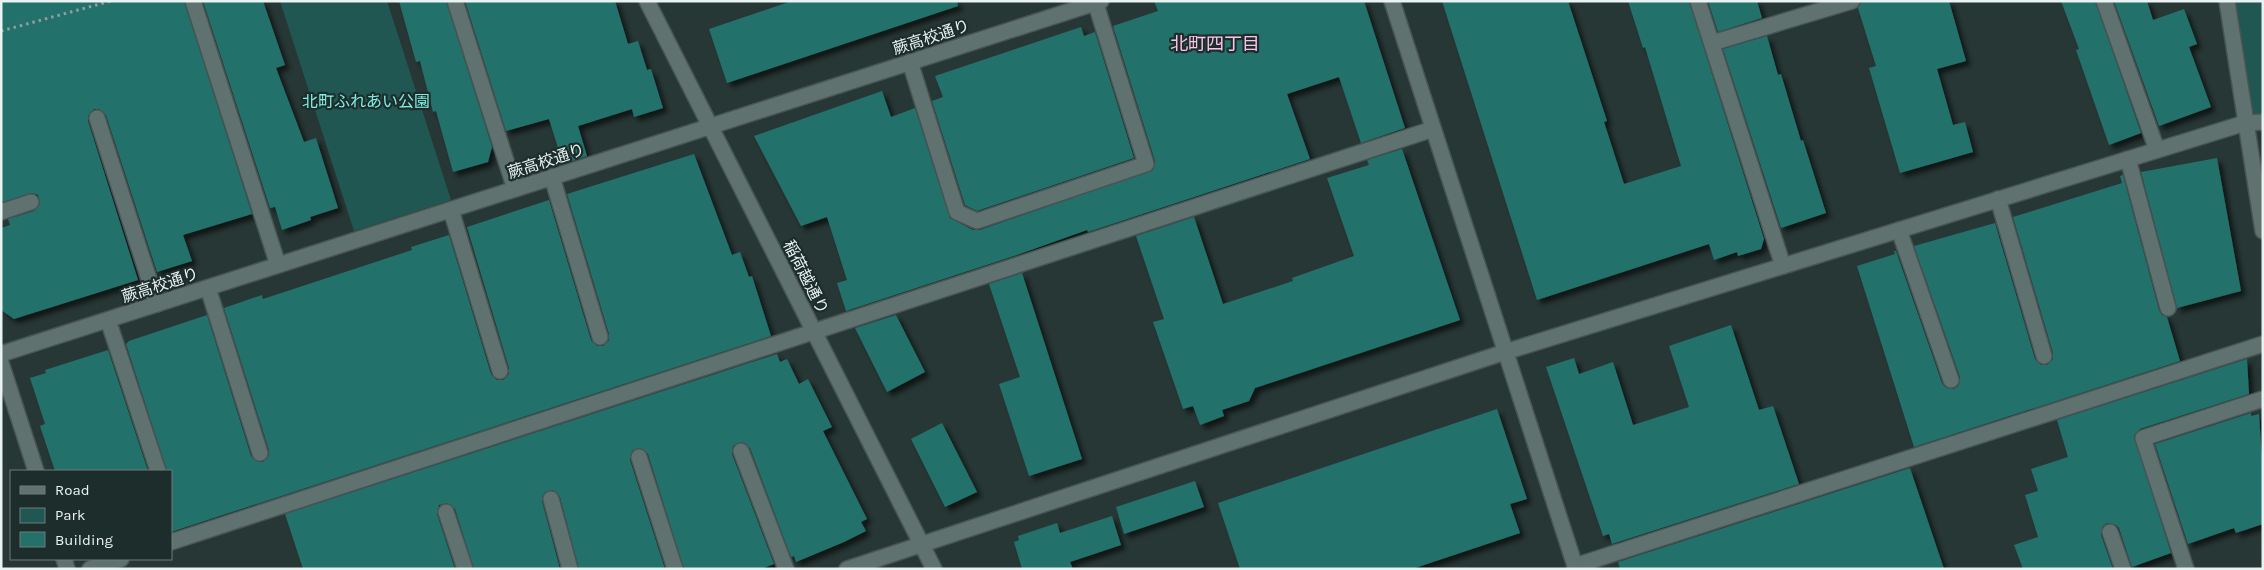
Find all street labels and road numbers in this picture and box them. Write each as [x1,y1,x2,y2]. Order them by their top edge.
street label: 蕨高校通り [890,16,972,58]
street label: 蕨高校通り [505,140,587,182]
street label: 稲荷越通り [779,237,833,317]
street label: 蕨高校通り [119,264,201,306]

